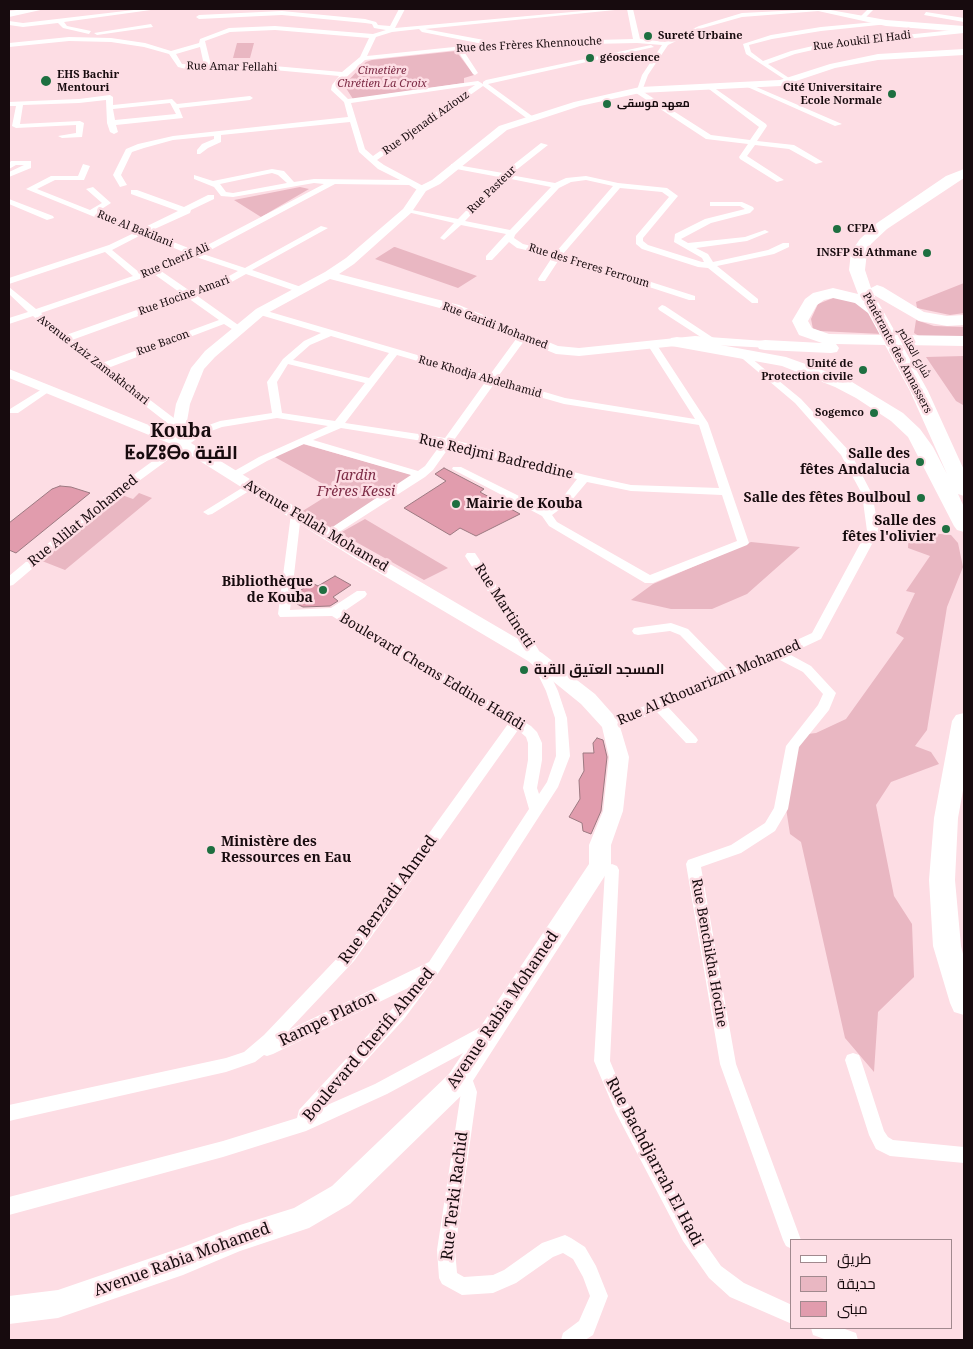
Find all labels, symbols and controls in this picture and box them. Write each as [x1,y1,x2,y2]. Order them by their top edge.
street label: Rue Aoukil El Hadi [812,28,912,54]
place label: Sureté Urbaine [658,29,743,43]
marker: Sureté Urbaine [642,30,654,42]
street label: Rue des Frères Khennouche [456,35,602,55]
place label: géoscience [600,51,660,65]
marker: géoscience [584,52,596,64]
street label: Rue Amar Fellahi [187,60,277,74]
park label: Cimetière Chrétien La Croix [337,64,427,90]
place label: EHS Bachir Mentouri [57,68,119,94]
marker: EHS Bachir Mentouri [39,74,53,88]
place label: Cité Universitaire Ecole Normale [783,81,882,107]
street label: Rue Djenadi Aziouz [380,88,472,158]
marker: Cité Universitaire Ecole Normale [886,88,898,100]
place label: معهد موسقى [617,97,690,111]
marker: معهد موسقى [601,98,613,110]
street label: Rue Pasteur [465,163,519,217]
street label: Rue Al Bakilani [95,208,175,250]
place label: CFPA [847,222,876,236]
marker: CFPA [831,223,843,235]
street label: Rue Cherif Ali [139,241,211,281]
street label: Rue des Freres Ferroum [527,241,651,291]
place label: INSFP Si Athmane [817,246,917,260]
marker: INSFP Si Athmane [921,247,933,259]
street label: Rue Hocine Amari [137,273,231,319]
street label: Pénétrante des Annassers [860,290,934,416]
street label: Rue Garidi Mohamed [440,300,550,352]
street label: Avenue Aziz Zamakhchari [35,312,151,408]
street label: شارع العناصر [895,325,933,381]
street label: Rue Bacon [135,327,191,359]
street label: Rue Khodja Abdelhamid [417,353,543,401]
place label: Unité de Protection civile [761,357,853,383]
marker: Unité de Protection civile [857,364,869,376]
place label: Sogemco [815,406,864,420]
marker: Sogemco [868,407,880,419]
district label: Kouba ⵟⴰⵇⵓⴱⴰ القبة [124,421,238,465]
street label: Rue Redjmi Badreddine [417,431,575,483]
place label: Salle des fêtes Andalucia [800,446,910,478]
marker: Salle des fêtes Andalucia [914,456,926,468]
park label: Jardin Frères Kessi [317,468,395,501]
street label: Rue Alilat Mohamed [25,472,141,570]
street label: Avenue Fellah Mohamed [241,476,391,576]
place label: Salle des fêtes Boulboul [744,490,911,506]
marker: Salle des fêtes Boulboul [915,492,927,504]
place label: Mairie de Kouba [466,496,583,512]
marker: Mairie de Kouba [450,498,462,510]
place label: Salle des fêtes l'olivier [842,513,936,546]
marker: Salle des fêtes l'olivier [940,523,952,535]
street label: Rue Martinetti [471,561,537,651]
place label: Bibliothèque de Kouba [222,574,313,606]
marker: Bibliothèque de Kouba [317,584,329,596]
street label: Boulevard Chems Eddine Hafidi [336,610,528,734]
street label: Rue Al Khouarizmi Mohamed [615,637,803,729]
place label: المسجد العتيق القبة [534,662,664,678]
marker: المسجد العتيق القبة [518,664,530,676]
street label: Rue Benzadi Ahmed [335,832,441,968]
place label: Ministère des Ressources en Eau [221,834,351,866]
marker: Ministère des Ressources en Eau [205,844,217,856]
street label: Rue Benchikha Hocine [688,877,730,1029]
street label: Avenue Rabia Mohamed [443,928,563,1092]
street label: Boulevard Cherifi Ahmed [299,964,439,1126]
street label: Rampe Platon [276,987,380,1051]
street label: Rue Bachdjarrah El Hadi [601,1074,707,1250]
street label: Rue Terki Rachid [438,1131,472,1261]
street label: Avenue Rabia Mohamed [91,1219,273,1301]
legend [790,1239,953,1329]
text: طريق [837,1248,871,1268]
text: حديقة [837,1273,876,1293]
text: مبنى [837,1298,868,1318]

